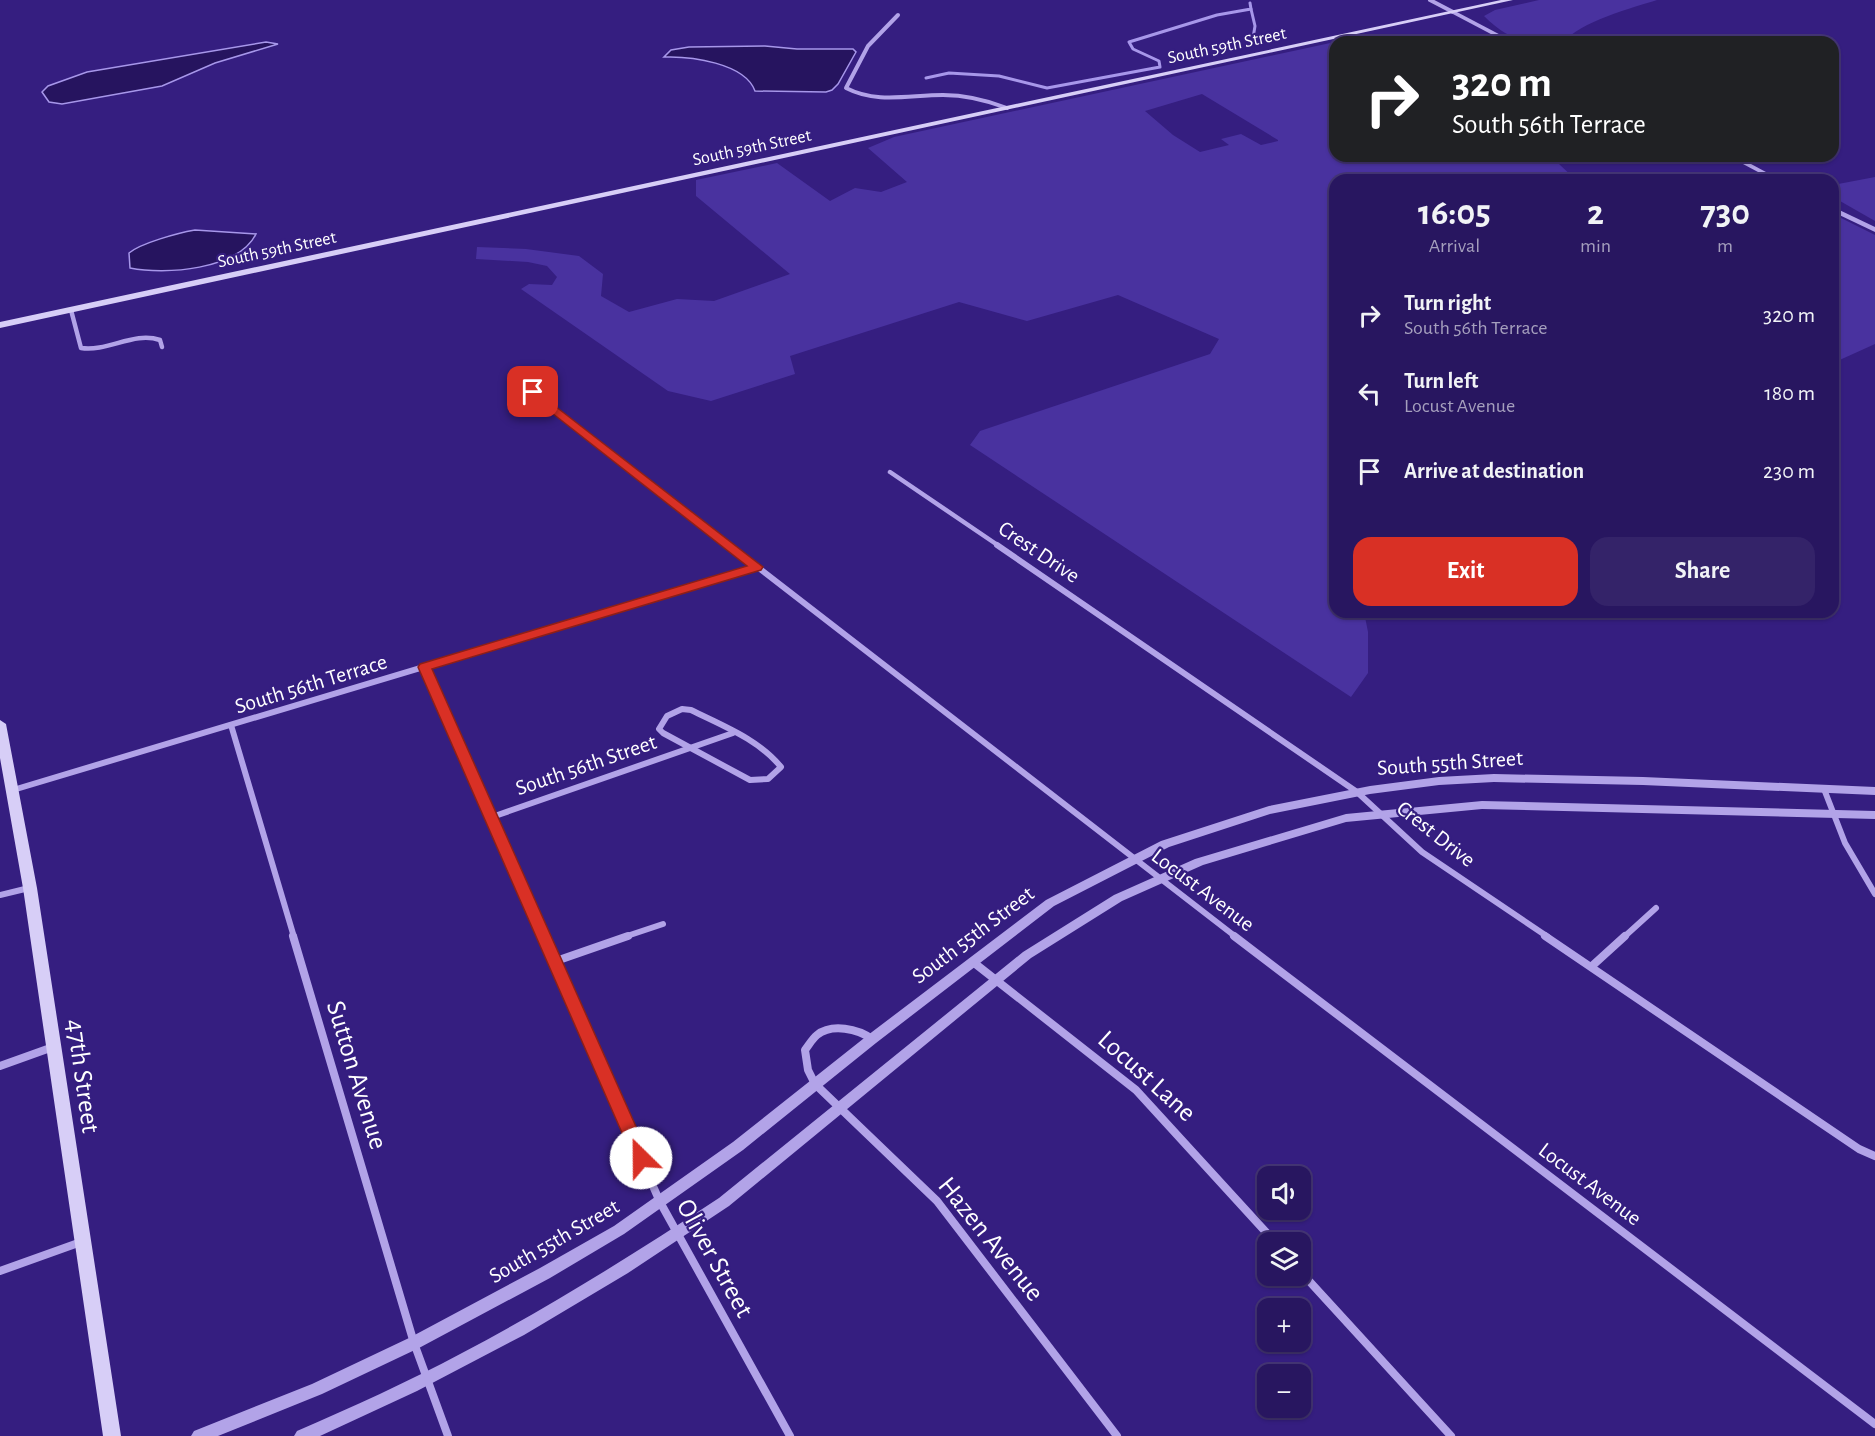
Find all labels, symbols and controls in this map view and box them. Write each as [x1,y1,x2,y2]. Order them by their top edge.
street label: South 59th Street [1166,25,1288,67]
icon: right [1353,60,1431,138]
text: 320 m [1452,62,1552,104]
text: South 56th Terrace [1452,111,1646,138]
street label: South 59th Street [691,127,813,169]
text: 16:05 [1418,195,1491,231]
text: 2 [1587,195,1604,231]
text: 730 [1700,195,1750,231]
street label: South 59th Street [216,229,338,271]
text: Arrival [1429,236,1480,256]
text: min [1580,236,1611,256]
text: m [1717,236,1733,256]
text: Turn right [1404,292,1491,314]
icon: right [1353,299,1386,332]
text: 320 m [1763,304,1815,326]
text: South 56th Terrace [1404,318,1548,338]
pin [507,366,558,417]
text: Turn left [1404,370,1478,392]
icon: arrive [516,375,549,408]
icon: left [1353,377,1386,410]
text: 180 m [1764,382,1815,404]
text: Locust Avenue [1404,396,1515,416]
icon: arrive [1353,455,1386,488]
text: Arrive at destination [1404,460,1584,482]
text: 230 m [1763,460,1815,482]
street label: Crest Drive [994,517,1084,587]
button: Exit [1353,537,1578,606]
button: Share [1590,537,1815,606]
street label: South 56th Terrace [232,650,390,718]
street label: South 56th Street [513,731,659,799]
street label: South 55th Street [1376,747,1524,779]
street label: Crest Drive [1393,797,1479,871]
street label: Locust Avenue [1148,844,1258,936]
street label: South 55th Street [908,882,1038,988]
street label: Sutton Avenue [322,998,392,1152]
street label: 47th Street [62,1017,104,1135]
street label: Locust Lane [1093,1025,1201,1127]
position arrow [609,1126,673,1190]
street label: Locust Avenue [1535,1138,1645,1230]
map controls [1257,1166,1311,1418]
button: sound [1257,1166,1311,1220]
street label: Hazen Avenue [933,1172,1049,1306]
street label: Oliver Street [672,1194,759,1322]
street label: South 55th Street [485,1195,623,1287]
button: layers [1257,1232,1311,1286]
button: + [1257,1298,1311,1352]
button: − [1257,1364,1311,1418]

